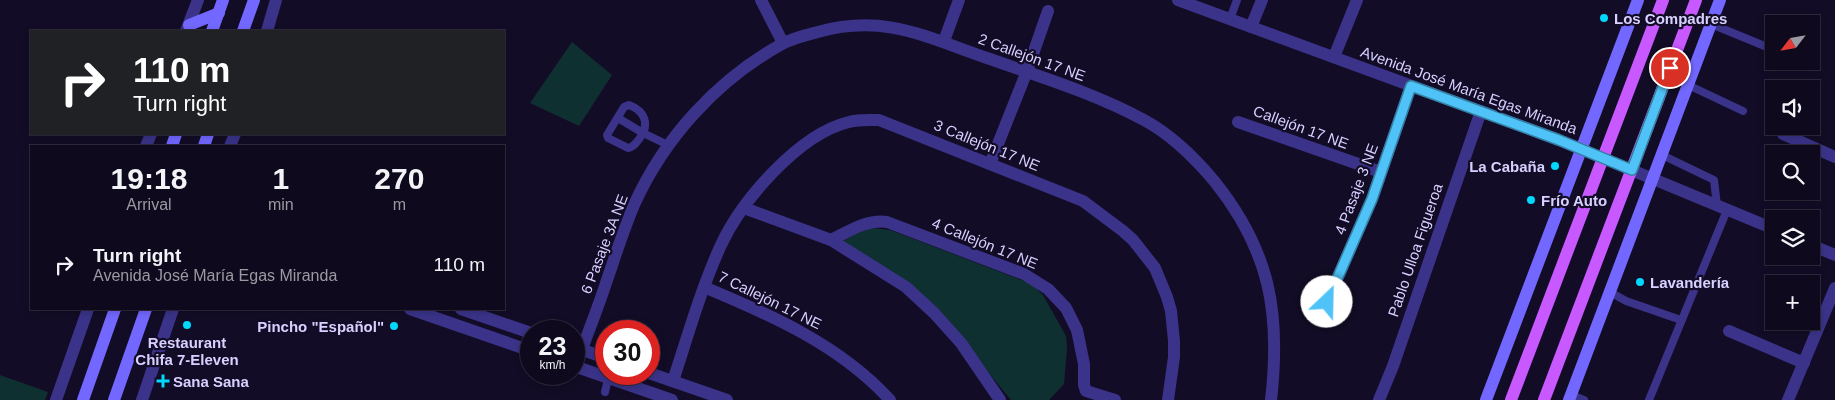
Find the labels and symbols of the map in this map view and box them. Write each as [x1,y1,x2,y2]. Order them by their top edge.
place label: Los Compadres [1614,10,1727,27]
marker: Los Compadres [1598,12,1610,24]
north arrow [1765,15,1820,70]
street label: 2 Callejón 17 NE [976,30,1088,84]
street label: Avenida José María Egas Miranda [1358,43,1580,137]
pin [1649,47,1691,89]
street label: Callejón 17 NE [1251,102,1351,152]
street label: 3 Callejón 17 NE [932,116,1042,174]
street label: 4 Pasaje 3 NE [1331,141,1381,237]
place label: La Cabaña [1469,158,1546,175]
marker: La Cabaña [1549,160,1561,172]
street label: Pablo Ulloa Figueroa [1384,180,1446,319]
street label: 6 Pasaje 3A NE [577,192,631,296]
place label: Frío Auto [1541,192,1607,209]
marker: Frío Auto [1525,194,1537,206]
street label: 4 Callejón 17 NE [930,214,1040,272]
street label: 7 Callejón 17 NE [716,268,824,332]
place label: Lavandería [1650,274,1730,291]
position arrow [1300,275,1352,327]
marker: Lavandería [1634,276,1646,288]
place label: Pincho "Español" [257,318,384,335]
marker: Restaurant Chifa 7-Eleven [181,319,193,331]
marker: Pincho "Español" [388,320,400,332]
speed limit sign: 30 [595,320,660,385]
place label: Restaurant Chifa 7-Eleven [135,334,239,368]
place label: Sana Sana [173,373,250,390]
marker: Sana Sana [157,375,169,387]

